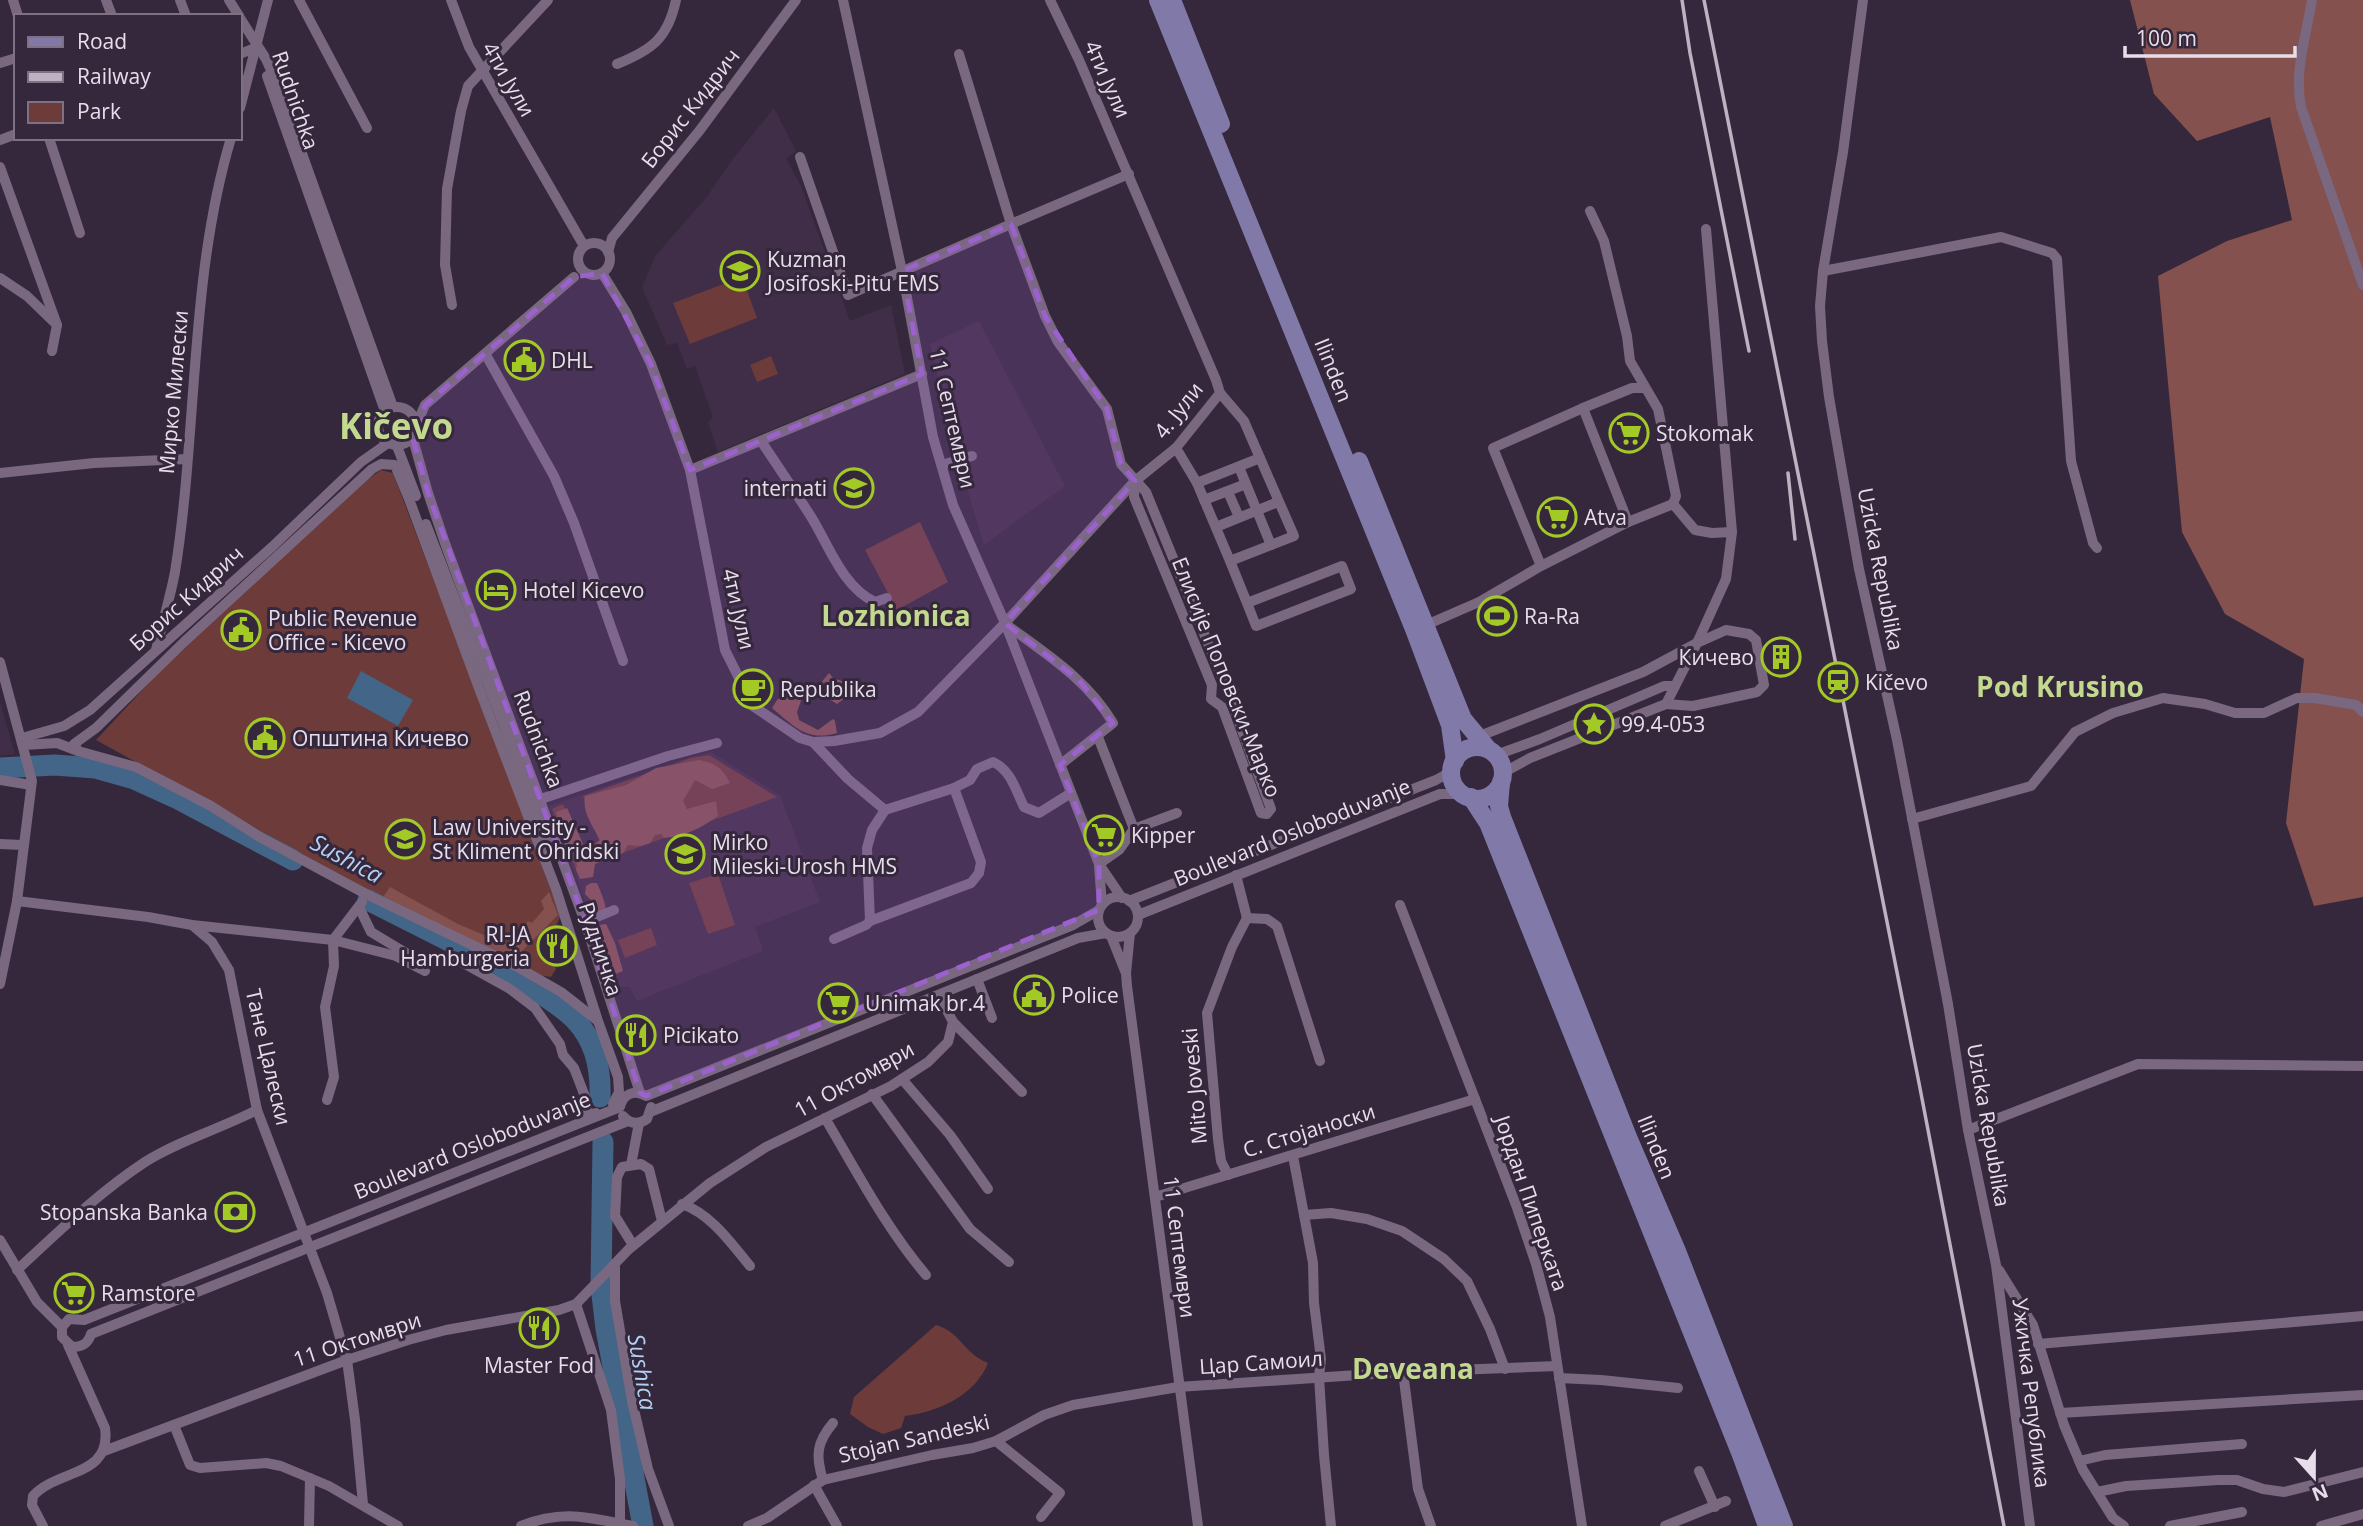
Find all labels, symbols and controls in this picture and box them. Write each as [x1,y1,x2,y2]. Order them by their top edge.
legend [14,14,242,140]
scale bar [2125,14,2295,58]
text: 100 m [2136,24,2197,52]
text: Road [77,27,127,55]
street label: 4ти Јули [476,36,542,122]
street label: 4ти Јули [1078,36,1138,122]
street label: Борис Кидрич [635,42,745,174]
street label: Rudnichka [266,47,326,153]
text: Railway [77,62,151,90]
text: Park [77,97,121,125]
place label: Kuzman Josifoski-Pitu EMS [765,245,939,297]
school or university icon: Kuzman Josifoski-Pitu EMS [719,250,761,292]
street label: Мирко Милески [152,309,194,475]
street label: Ilinden [1308,334,1360,406]
public building icon: DHL [503,339,545,381]
street label: 11 Септември [923,345,983,491]
place label: DHL [551,346,593,374]
street label: 4. Јули [1147,376,1209,444]
district label: Kičevo [339,402,453,449]
supermarket icon: Stokomak [1608,412,1650,454]
place label: Stokomak [1656,419,1753,447]
school or university icon: internati [833,467,875,509]
place label: internati [744,474,827,502]
street label: Uzicka Republika [1851,485,1911,653]
supermarket icon: Atva [1536,496,1578,538]
place label: Atva [1584,503,1627,531]
street label: Борис Кидрич [123,539,249,657]
street label: Елисије Поповски-Марко [1166,553,1288,801]
street label: 4ти Јули [716,566,762,652]
hotel icon: Hotel Kicevo [475,569,517,611]
place label: Hotel Kicevo [523,576,644,604]
sports icon: Ra-Ra [1476,595,1518,637]
district label: Lozhionica [821,596,971,634]
place label: Ra-Ra [1524,602,1580,630]
place label: Public Revenue Office - Kicevo [268,604,417,656]
public building icon: Public Revenue Office - Kicevo [220,609,262,651]
building icon: Кичево [1760,636,1802,678]
place label: Кичево [1679,643,1754,671]
station icon: Kičevo [1817,661,1859,703]
district label: Pod Krusino [1976,667,2144,705]
cafe icon: Republika [732,668,774,710]
place label: Kičevo [1865,668,1928,696]
place label: Republika [780,675,877,703]
street label: Rudnichka [508,686,570,792]
place icon: 99.4-053 [1573,703,1615,745]
place label: 99.4-053 [1621,710,1705,738]
public building icon: Општина Кичево [244,717,286,759]
place label: Општина Кичево [292,724,469,752]
street label: Boulevard Osloboduvanje [1170,772,1414,892]
place label: Law University - St Kliment Ohridski [432,813,619,865]
supermarket icon: Kipper [1083,814,1125,856]
school or university icon: Law University - St Kliment Ohridski [384,818,426,860]
place label: Kipper [1131,821,1196,849]
water label: Sushica [305,826,389,890]
place label: Mirko Mileski-Urosh HMS [712,828,897,880]
school or university icon: Mirko Mileski-Urosh HMS [664,833,706,875]
street label: Рудничка [573,898,629,1000]
place label: RI-JA Hamburgeria [400,920,531,972]
restaurant icon: RI-JA Hamburgeria [536,925,578,967]
public building icon: Police [1013,974,1055,1016]
place label: Police [1061,981,1119,1009]
supermarket icon: Unimak br.4 [817,982,859,1024]
street label: Тане Цалески [240,986,298,1128]
place label: Unimak br.4 [865,989,985,1017]
restaurant icon: Picikato [615,1014,657,1056]
place label: Picikato [663,1021,739,1049]
street label: Mito Joveski [1175,1027,1213,1145]
street label: 11 Октомври [789,1035,919,1123]
street label: Uzicka Republika [1961,1041,2017,1209]
street label: Boulevard Osloboduvanje [350,1085,594,1205]
street label: С. Стојаноски [1239,1097,1379,1163]
street label: Јордан Пиперката [1488,1110,1575,1295]
street label: Ilinden [1631,1111,1683,1183]
street label: 11 Септември [1157,1174,1203,1320]
bank icon: Stopanska Banka [214,1191,256,1233]
place label: Stopanska Banka [40,1198,208,1226]
supermarket icon: Ramstore [53,1272,95,1314]
place label: Ramstore [101,1279,196,1307]
street label: Ужичка Република [2006,1297,2058,1489]
street label: 11 Октомври [290,1305,424,1373]
restaurant icon: Master Fod [518,1307,560,1349]
water label: Sushica [621,1331,665,1413]
street label: Цар Самоил [1198,1344,1324,1380]
district label: Deveana [1352,1349,1474,1387]
place label: Master Fod [484,1351,594,1379]
street label: Stojan Sandeski [836,1407,992,1469]
north arrow [2279,1442,2349,1512]
text: N [2308,1478,2332,1508]

